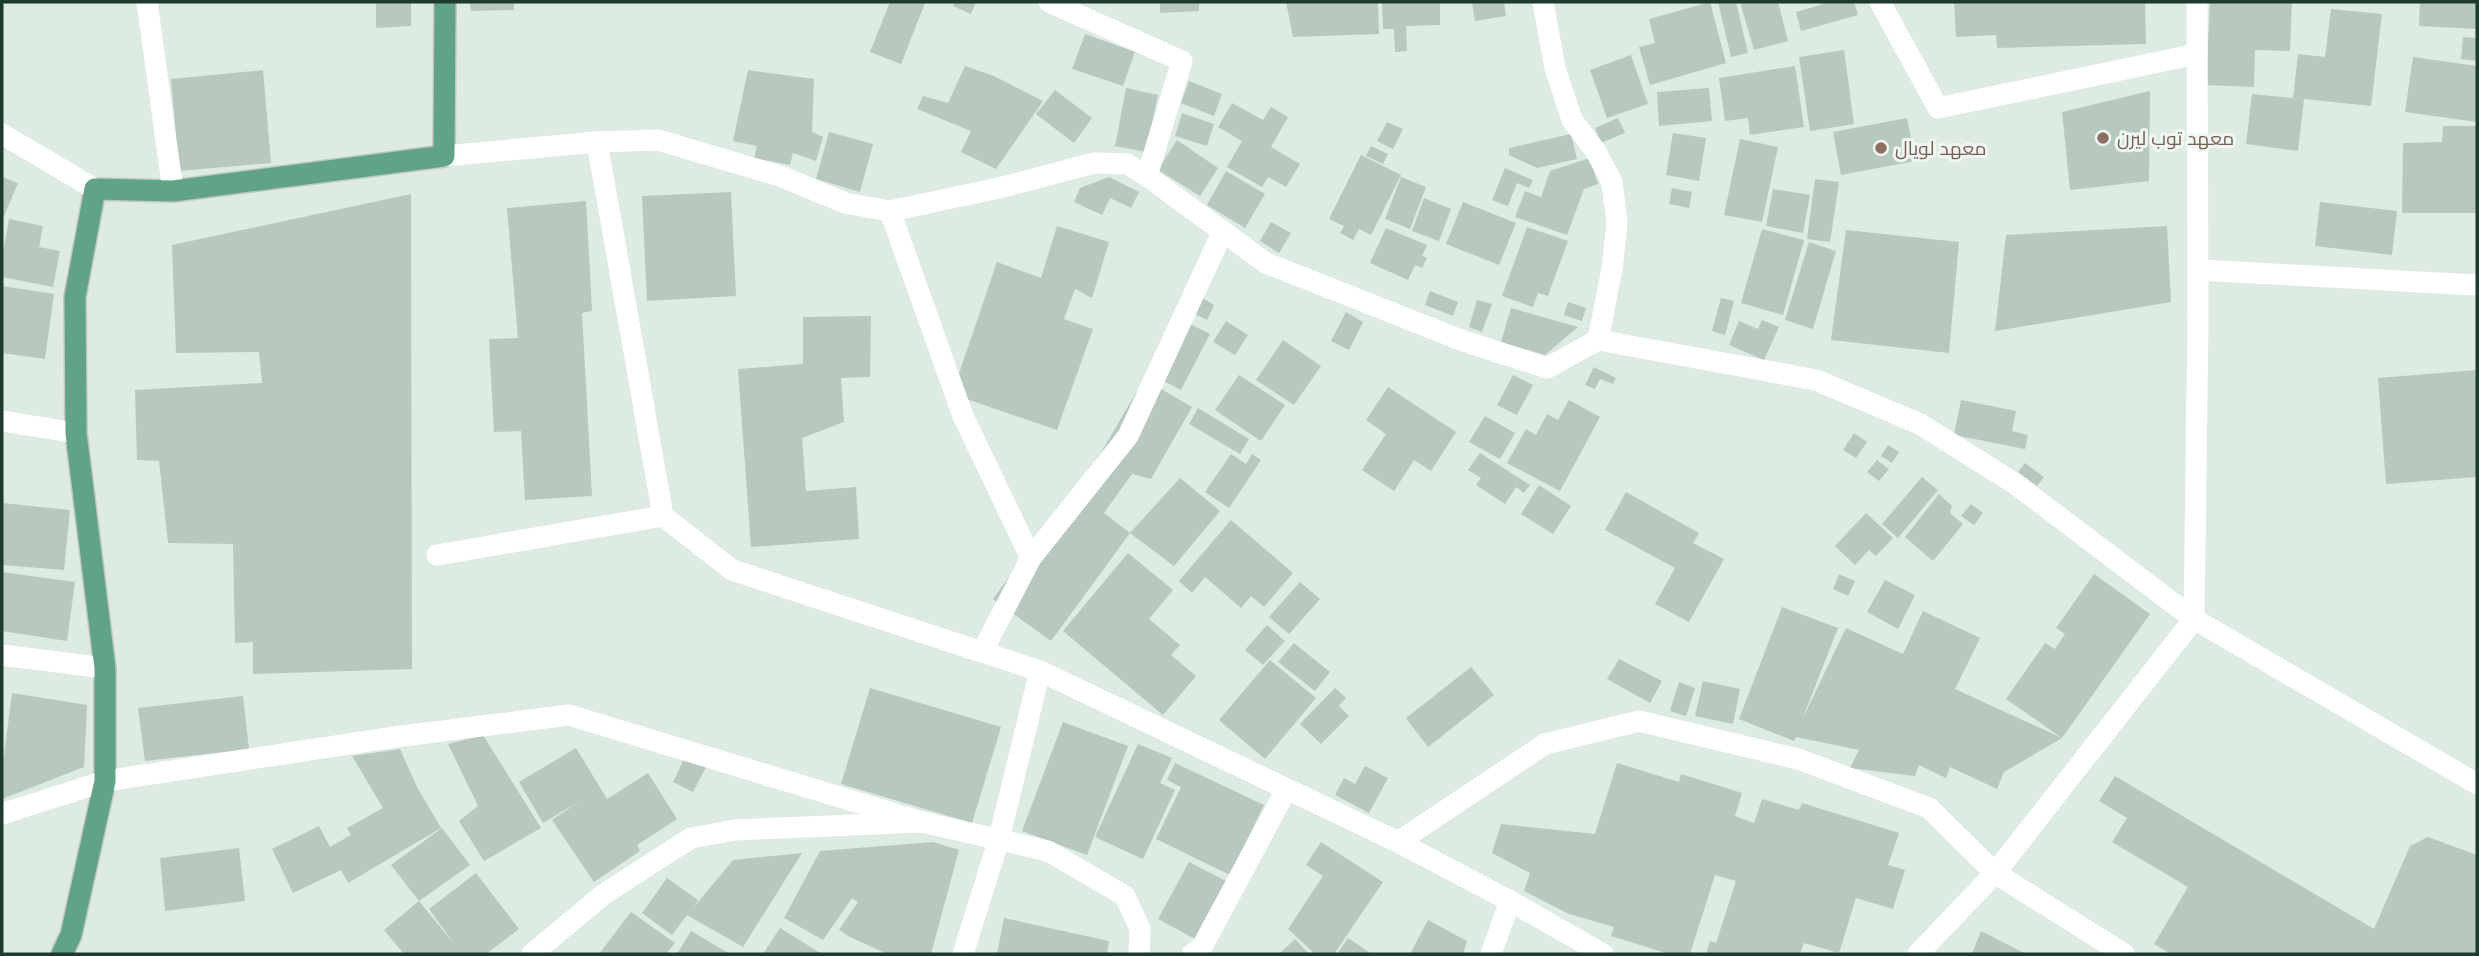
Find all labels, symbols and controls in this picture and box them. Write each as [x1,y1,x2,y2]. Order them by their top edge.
place label: معهد توب ليرن [2117,127,2234,150]
marker: معهد توب ليرن [2095,130,2111,146]
place label: معهد لويال [1895,137,1987,160]
marker: معهد لويال [1873,140,1889,156]

